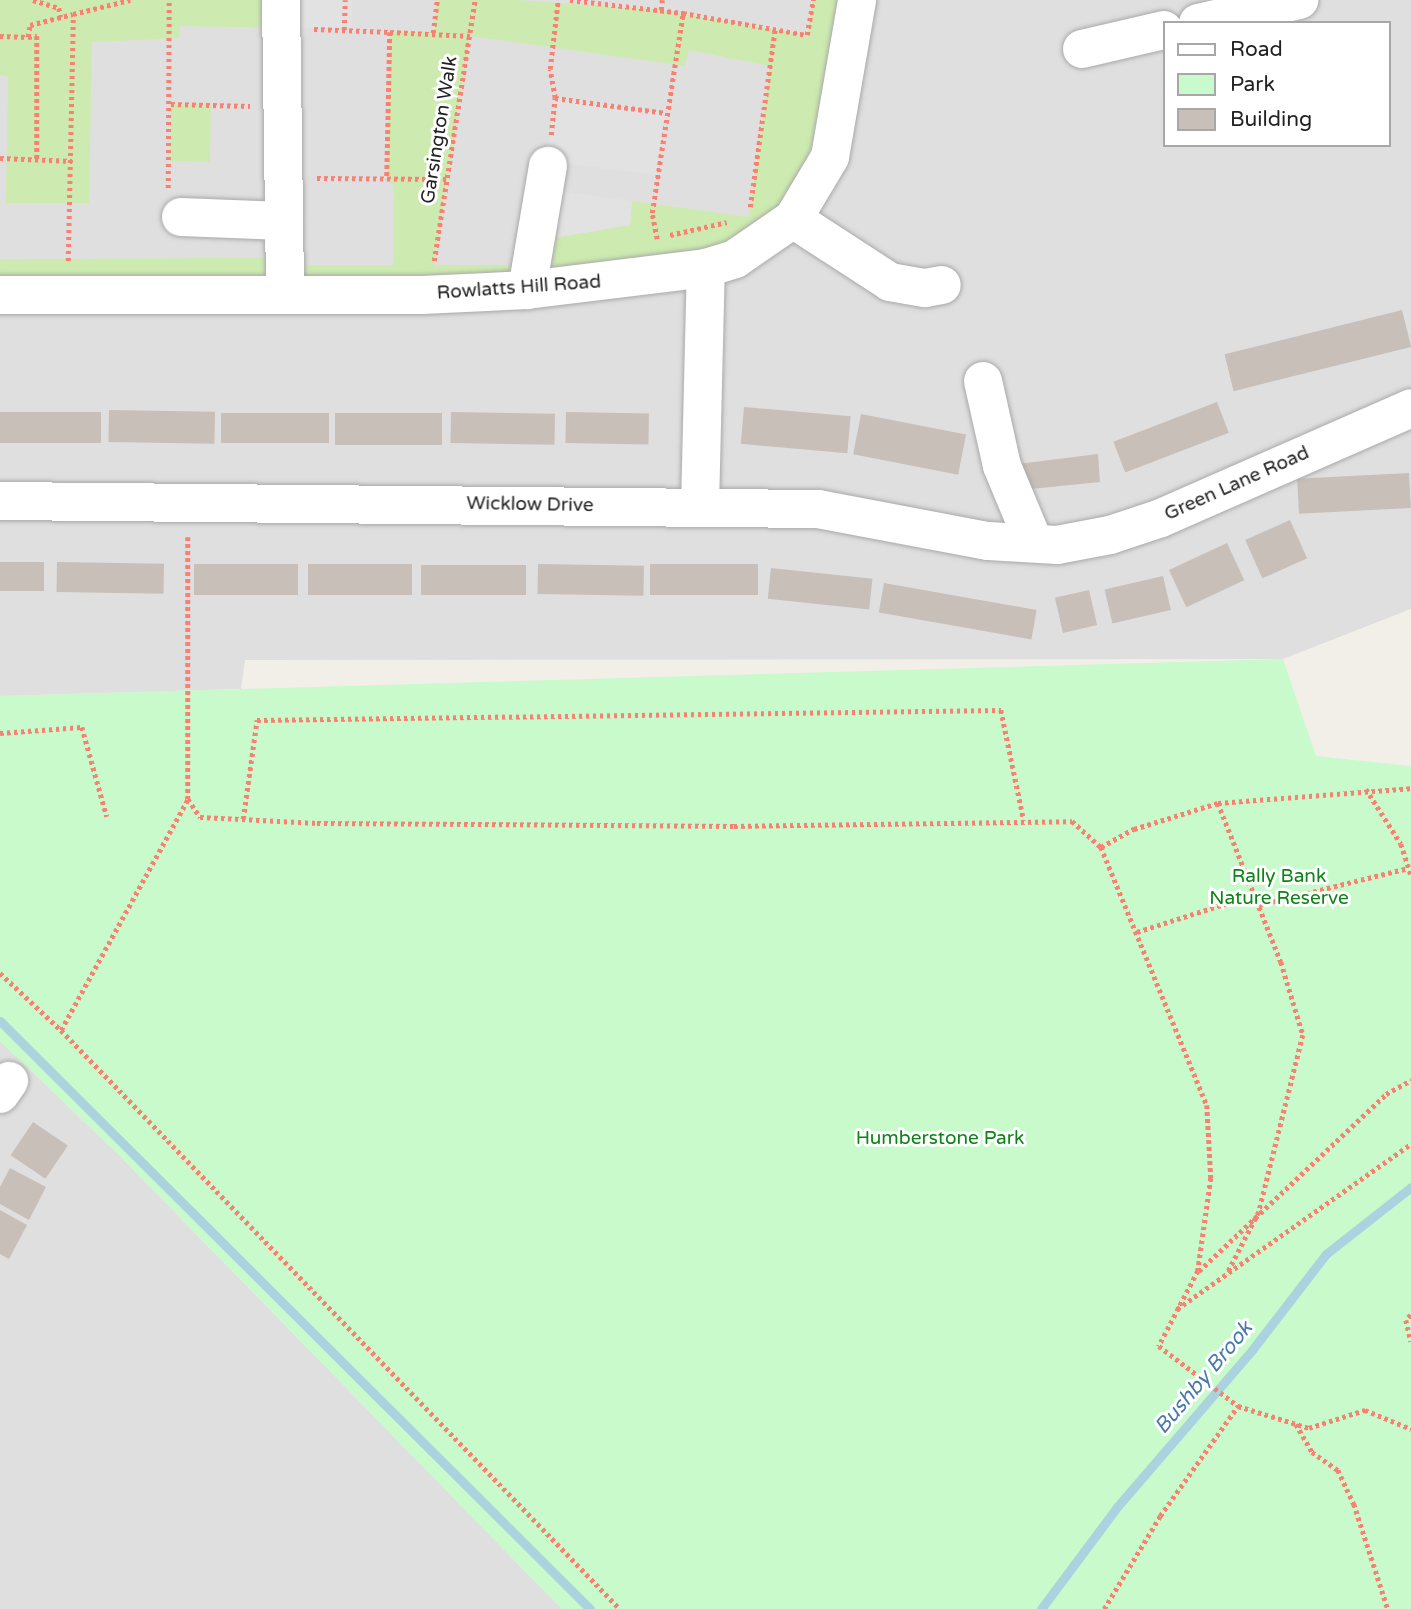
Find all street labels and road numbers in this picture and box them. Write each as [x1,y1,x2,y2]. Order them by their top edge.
street label: Garsington Walk [417,55,463,205]
street label: Rowlatts Hill Road [436,271,602,305]
street label: Green Lane Road [1161,442,1313,526]
street label: Wicklow Drive [466,492,594,518]

